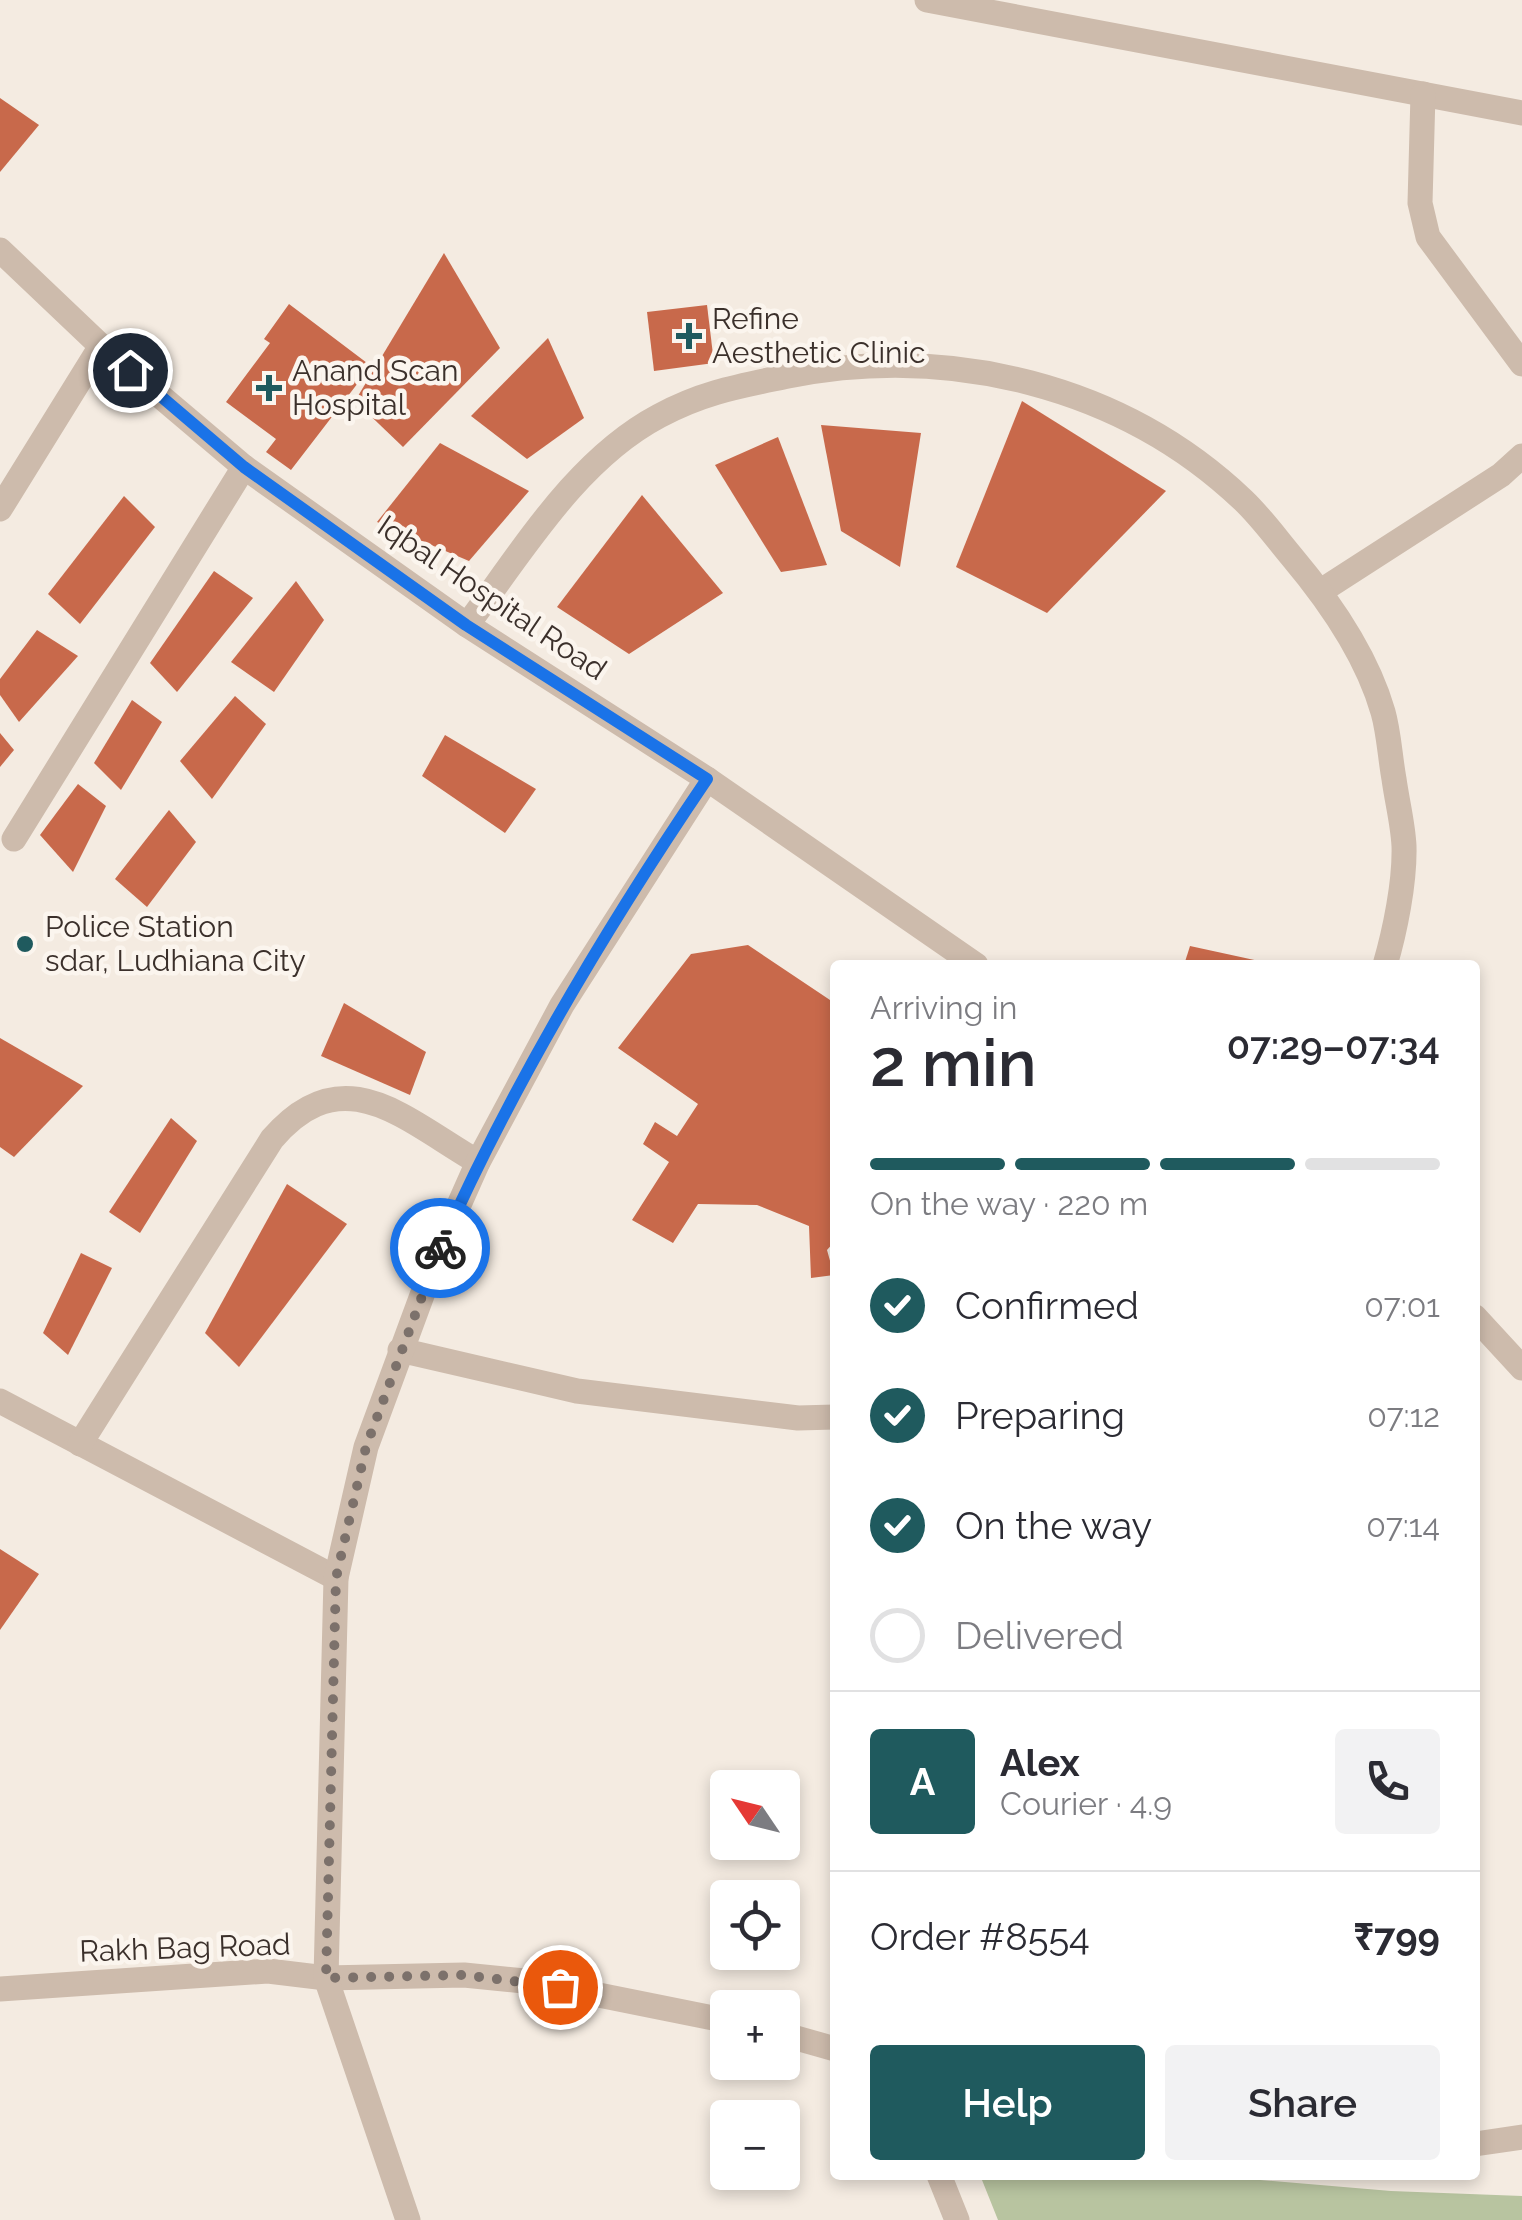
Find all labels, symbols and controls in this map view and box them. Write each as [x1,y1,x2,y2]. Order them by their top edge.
place label: Refine Aesthetic Clinic [712,301,925,370]
marker: Refine Aesthetic Clinic [676,323,702,349]
pin [88,328,173,413]
icon: home [103,343,158,398]
place label: Anand Scan Hospital [292,353,458,422]
marker: Anand Scan Hospital [256,375,282,401]
street label: Iqbal Hospital Road [371,508,613,687]
place label: Police Station sdar, Ludhiana City [45,909,306,978]
marker: Police Station sdar, Ludhiana City [14,933,36,955]
text: Arriving in [870,989,1017,1026]
text: 07:29–07:34 [1227,1023,1440,1068]
text: 2 min [870,1025,1037,1101]
text: On the way · 220 m [870,1185,1148,1222]
courier [390,1198,490,1298]
icon: bike [413,1221,468,1276]
icon: check [870,1278,925,1333]
text: Confirmed [955,1283,1139,1328]
text: 07:01 [1364,1287,1440,1324]
icon: check [870,1388,925,1443]
text: Preparing [955,1393,1125,1438]
text: 07:12 [1367,1397,1440,1434]
icon: check [870,1498,925,1553]
text: On the way [955,1503,1152,1548]
text: 07:14 [1366,1507,1440,1544]
text: Delivered [955,1613,1124,1658]
button: phone [1335,1729,1440,1834]
text: Alex [1000,1740,1080,1785]
text: A [910,1759,935,1804]
north arrow [710,1770,800,1860]
map controls [710,1770,800,2190]
text: Courier · 4.9 [1000,1785,1172,1822]
button: locate [710,1880,800,1970]
text: Order #8554 [870,1914,1090,1959]
text: ₹799 [1354,1914,1440,1959]
street label: Rakh Bag Road [79,1926,291,1969]
pin [518,1945,603,2030]
icon: bag [533,1960,588,2015]
button: + [710,1990,800,2080]
button: Help [870,2045,1145,2160]
button: Share [1165,2045,1440,2160]
button: − [710,2100,800,2190]

